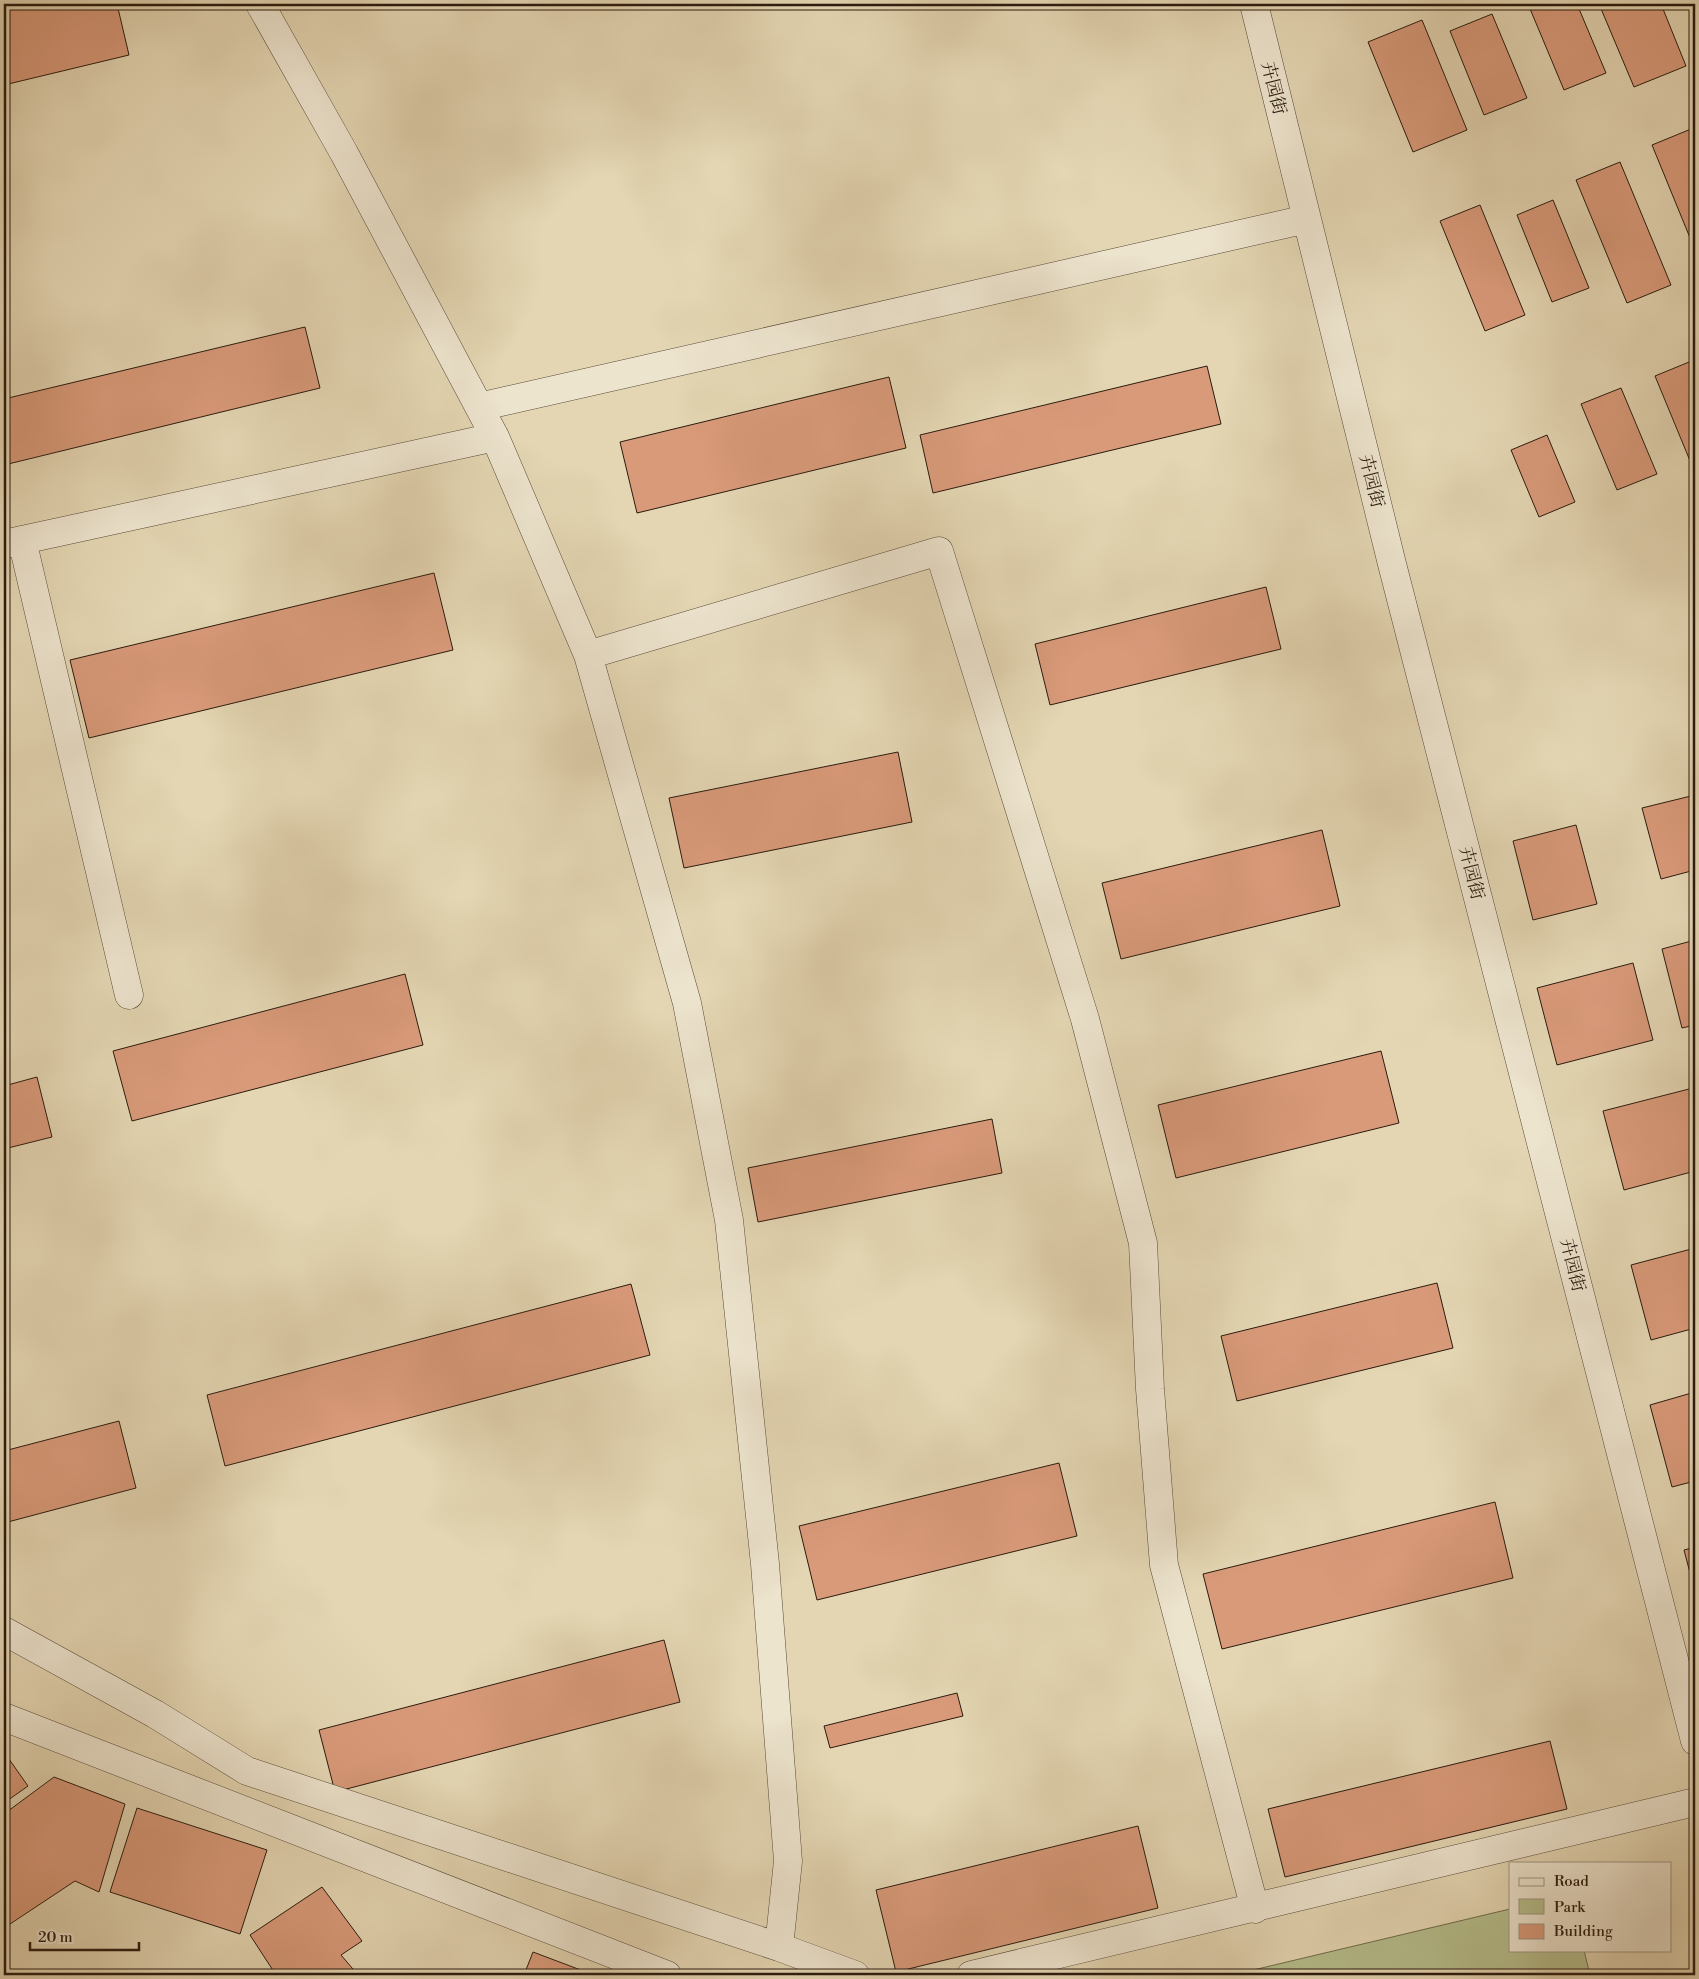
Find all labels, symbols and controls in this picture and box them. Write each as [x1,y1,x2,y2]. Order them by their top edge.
street label: 卉园街 [1256,59,1291,117]
street label: 卉园街 [1354,452,1389,510]
street label: 卉园街 [1454,844,1489,902]
street label: 卉园街 [1555,1236,1590,1294]
legend [1509,1862,1672,1952]
text: Road [1554,1872,1589,1891]
text: Park [1554,1898,1586,1917]
scale bar [30,1919,139,1951]
text: Building [1553,1922,1613,1941]
text: 20 m [38,1928,73,1947]

